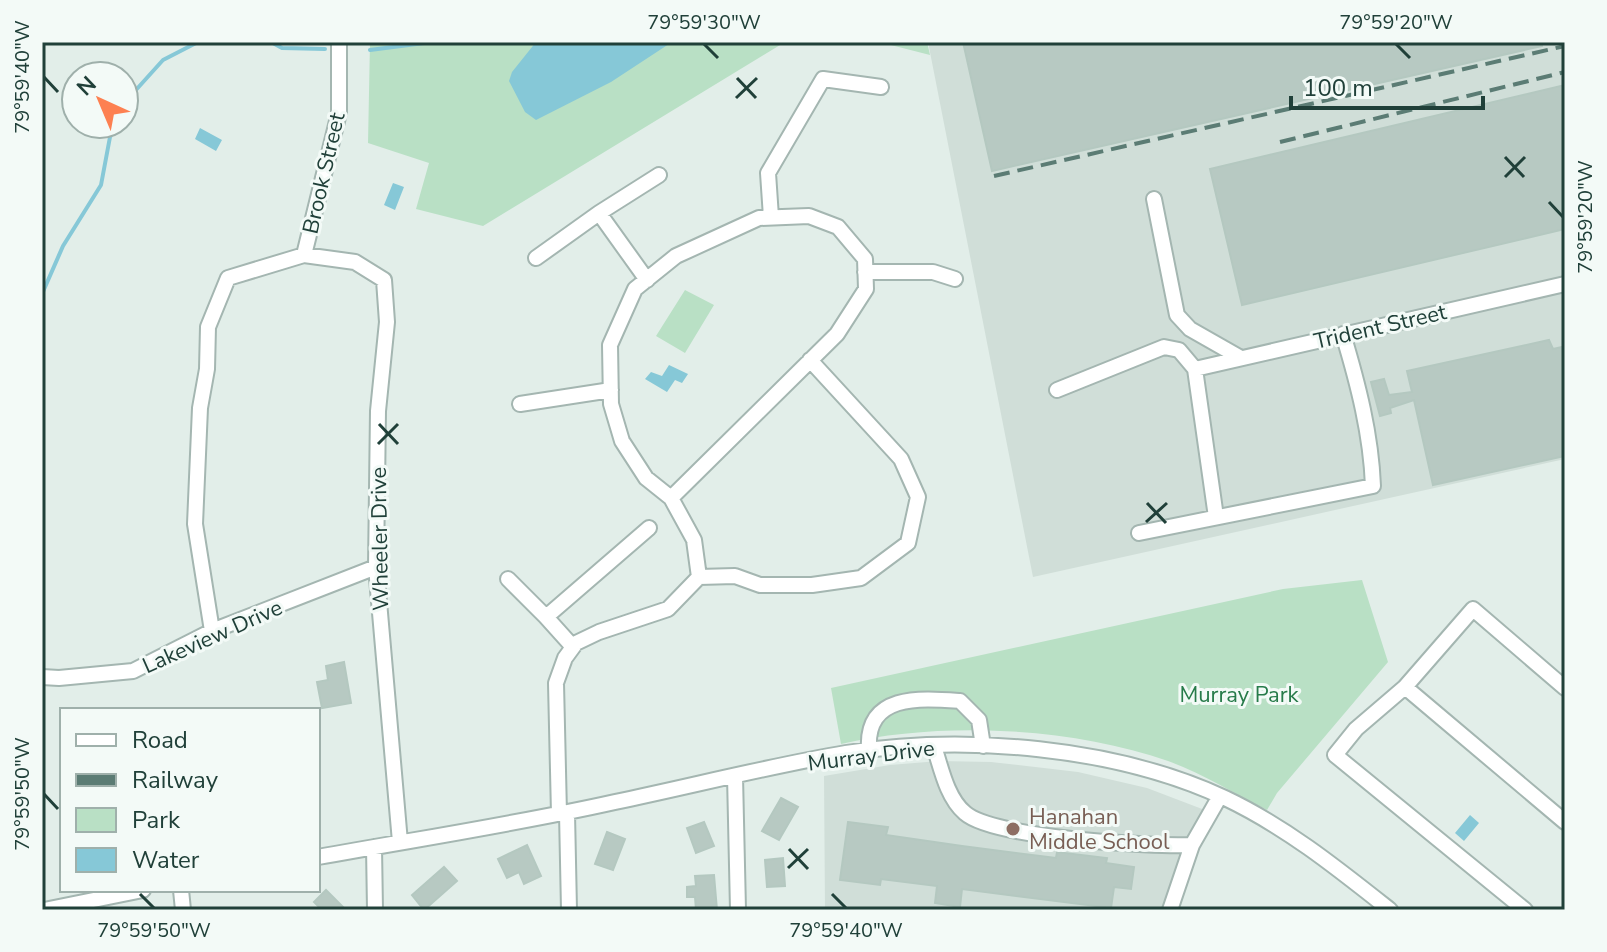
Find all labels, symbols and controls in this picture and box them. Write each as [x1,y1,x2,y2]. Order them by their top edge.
text: 79°59'30"W [647,9,761,36]
text: 79°59'20"W [1339,9,1453,36]
text: 79°59'40"W [9,20,36,134]
north arrow [60,60,140,140]
scale bar [1291,60,1483,110]
text: N [70,70,103,103]
text: 100 m [1303,72,1373,104]
street label: Brook Street [295,109,353,237]
text: 79°59'20"W [1572,160,1599,274]
street label: Trident Street [1311,297,1450,357]
street label: Wheeler Drive [364,467,396,611]
street label: Lakeview Drive [138,593,287,681]
park label: Murray Park [1179,680,1300,710]
legend [60,708,320,892]
text: Road [132,724,188,756]
street label: Murray Drive [806,733,936,779]
text: 79°59'50"W [9,737,36,851]
text: Railway [132,764,219,796]
place label: Hanahan Middle School [1029,802,1170,857]
text: Park [132,804,181,836]
marker: Hanahan Middle School [1004,820,1022,838]
text: Water [132,844,200,876]
text: 79°59'50"W [97,917,211,944]
text: 79°59'40"W [789,917,903,944]

